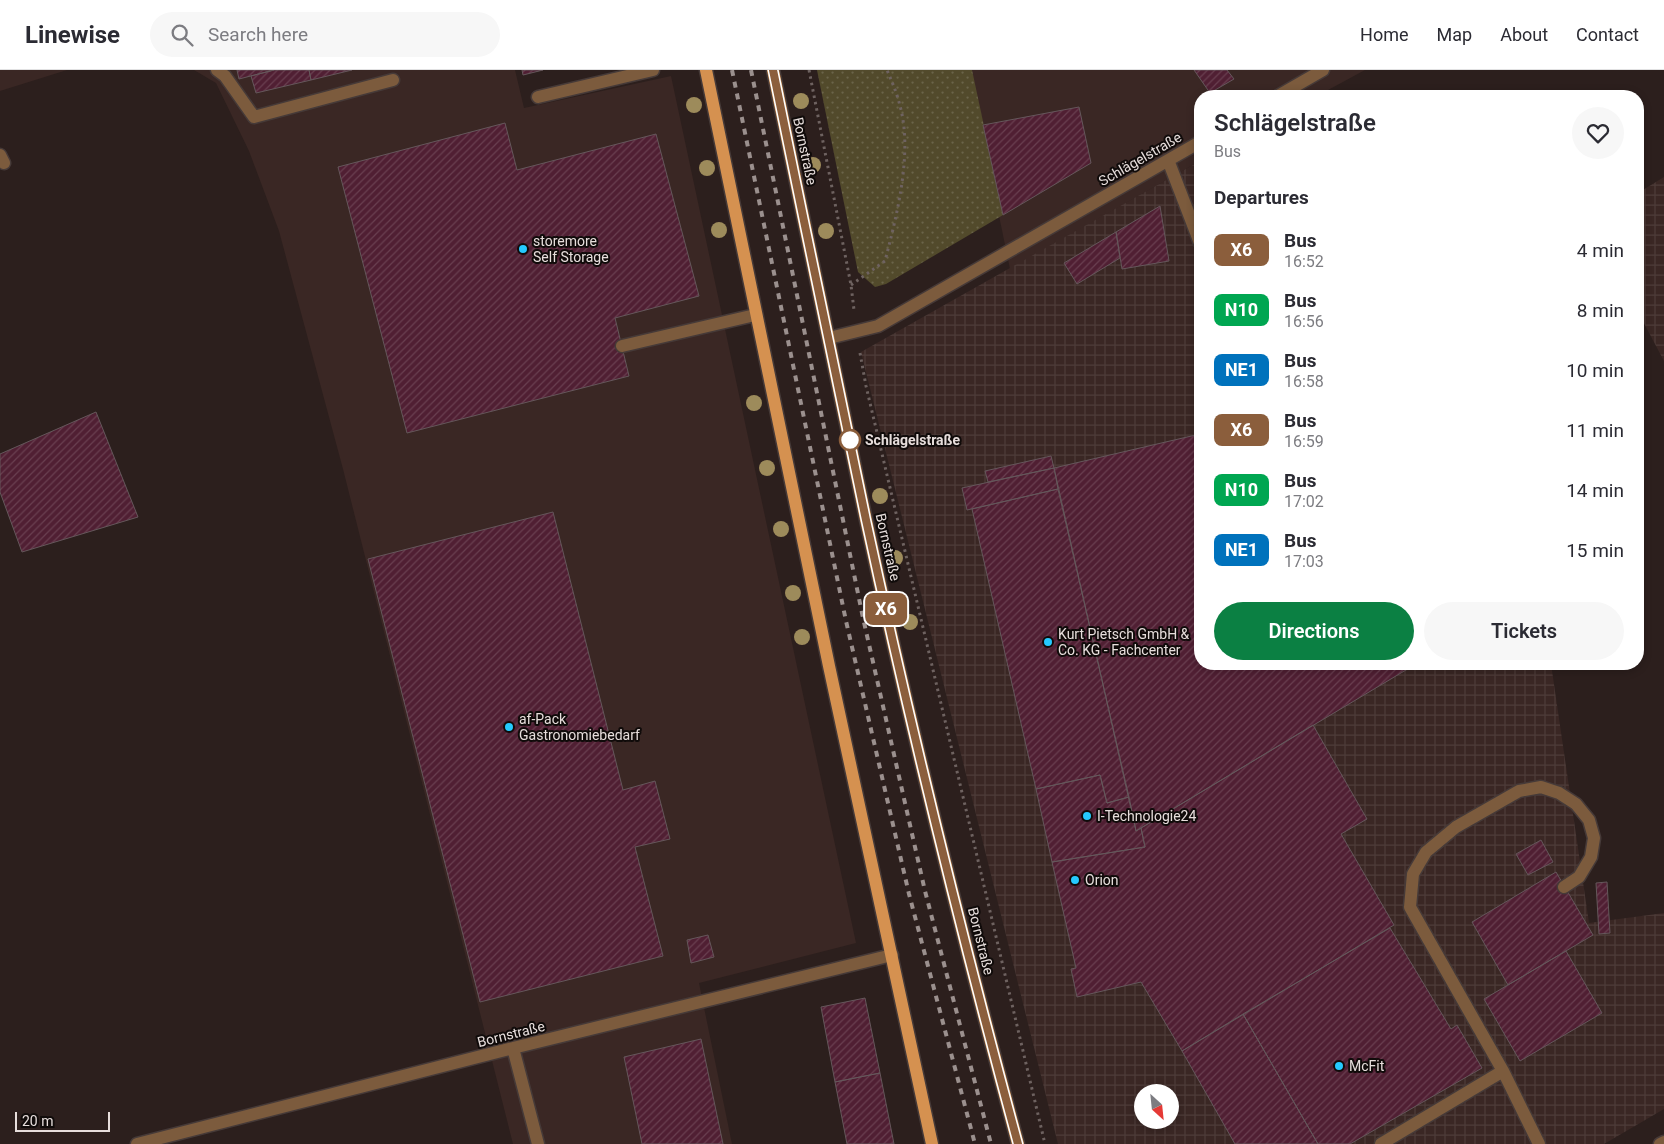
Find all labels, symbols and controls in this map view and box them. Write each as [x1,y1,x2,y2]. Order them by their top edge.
search box [150,12,500,57]
text: Linewise [25,21,120,49]
icon: search [168,21,196,49]
text: Search here [208,23,308,46]
text: Home [1360,24,1409,45]
text: Map [1437,24,1472,45]
text: About [1500,24,1548,45]
text: Contact [1576,24,1639,45]
button: heart [1572,107,1624,159]
text: Schlägelstraße [1214,109,1376,137]
street label: Bornstraße [790,116,820,186]
street label: Schlägelstraße [1096,129,1184,189]
text: Bus [1214,142,1241,161]
text: Departures [1214,186,1309,209]
text: Bus [1284,229,1317,252]
place label: storemore Self Storage [533,233,609,265]
text: X6 [1231,239,1252,260]
text: 4 min [1577,239,1624,262]
marker: storemore Self Storage [517,243,529,255]
text: 16:52 [1284,252,1324,271]
text: Bus [1284,289,1317,312]
text: N10 [1225,299,1258,320]
text: 8 min [1577,299,1624,322]
text: 16:56 [1284,312,1324,331]
text: Bus [1284,349,1317,372]
text: NE1 [1225,359,1258,380]
text: 10 min [1566,359,1624,382]
text: 16:58 [1284,372,1324,391]
text: Bus [1284,409,1317,432]
text: X6 [1231,419,1252,440]
text: 11 min [1566,419,1624,442]
marker: Schlägelstraße [839,429,861,451]
place label: Schlägelstraße [865,432,960,448]
text: 16:59 [1284,432,1324,451]
text: Bus [1284,469,1317,492]
text: N10 [1225,479,1258,500]
text: 14 min [1566,479,1624,502]
text: 17:02 [1284,492,1324,511]
street label: Bornstraße [872,512,904,582]
text: Bus [1284,529,1317,552]
text: NE1 [1225,539,1258,560]
text: 15 min [1566,539,1624,562]
text: 17:03 [1284,552,1324,571]
line badge: X6 [864,593,908,625]
text: X6 [875,598,897,619]
button: Directions [1214,602,1414,660]
button: Tickets [1424,602,1624,660]
place label: Kurt Pietsch GmbH & Co. KG - Fachcenter [1058,626,1190,658]
marker: Kurt Pietsch GmbH & Co. KG - Fachcenter [1042,636,1054,648]
place label: af-Pack Gastronomiebedarf [519,711,640,743]
marker: af-Pack Gastronomiebedarf [503,721,515,733]
place label: I-Technologie24 [1097,808,1196,824]
marker: I-Technologie24 [1081,810,1093,822]
place label: Orion [1085,872,1119,888]
marker: Orion [1069,874,1081,886]
street label: Bornstraße [965,906,997,976]
street label: Bornstraße [476,1018,546,1050]
place label: McFit [1349,1058,1385,1074]
marker: McFit [1333,1060,1345,1072]
north arrow [1134,1084,1179,1129]
map controls [1134,1084,1179,1129]
scale bar [15,1109,110,1132]
text: 20 m [22,1113,54,1129]

